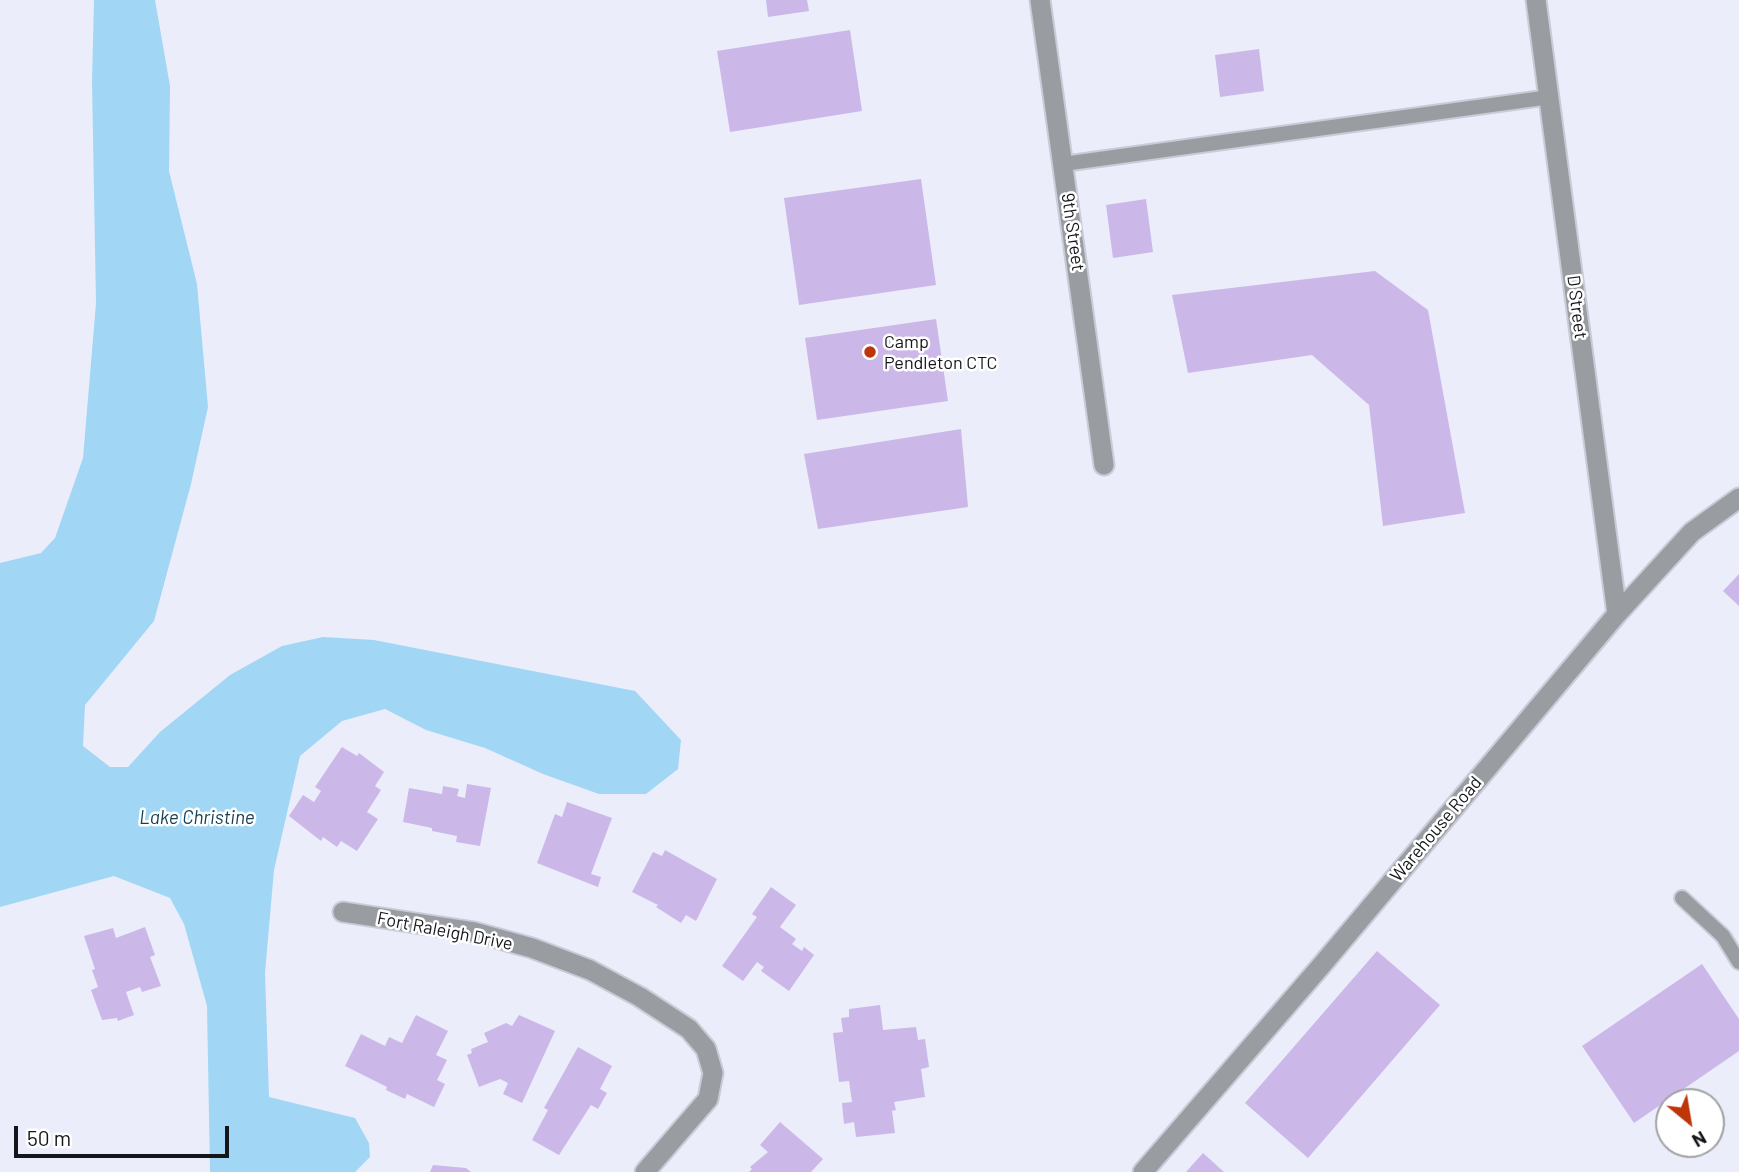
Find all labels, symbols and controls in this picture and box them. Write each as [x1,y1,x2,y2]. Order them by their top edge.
street label: 9th Street [1057,192,1089,272]
street label: D Street [1562,274,1592,340]
place label: Camp Pendleton CTC [884,331,997,374]
marker: Camp Pendleton CTC [862,344,878,360]
street label: Warehouse Road [1386,772,1486,886]
water label: Lake Christine [139,807,255,829]
street label: Fort Raleigh Drive [375,907,515,955]
north arrow [1655,1088,1725,1158]
scale bar [18,1112,233,1156]
text: 50 m [27,1125,71,1150]
text: N [1689,1127,1711,1153]

